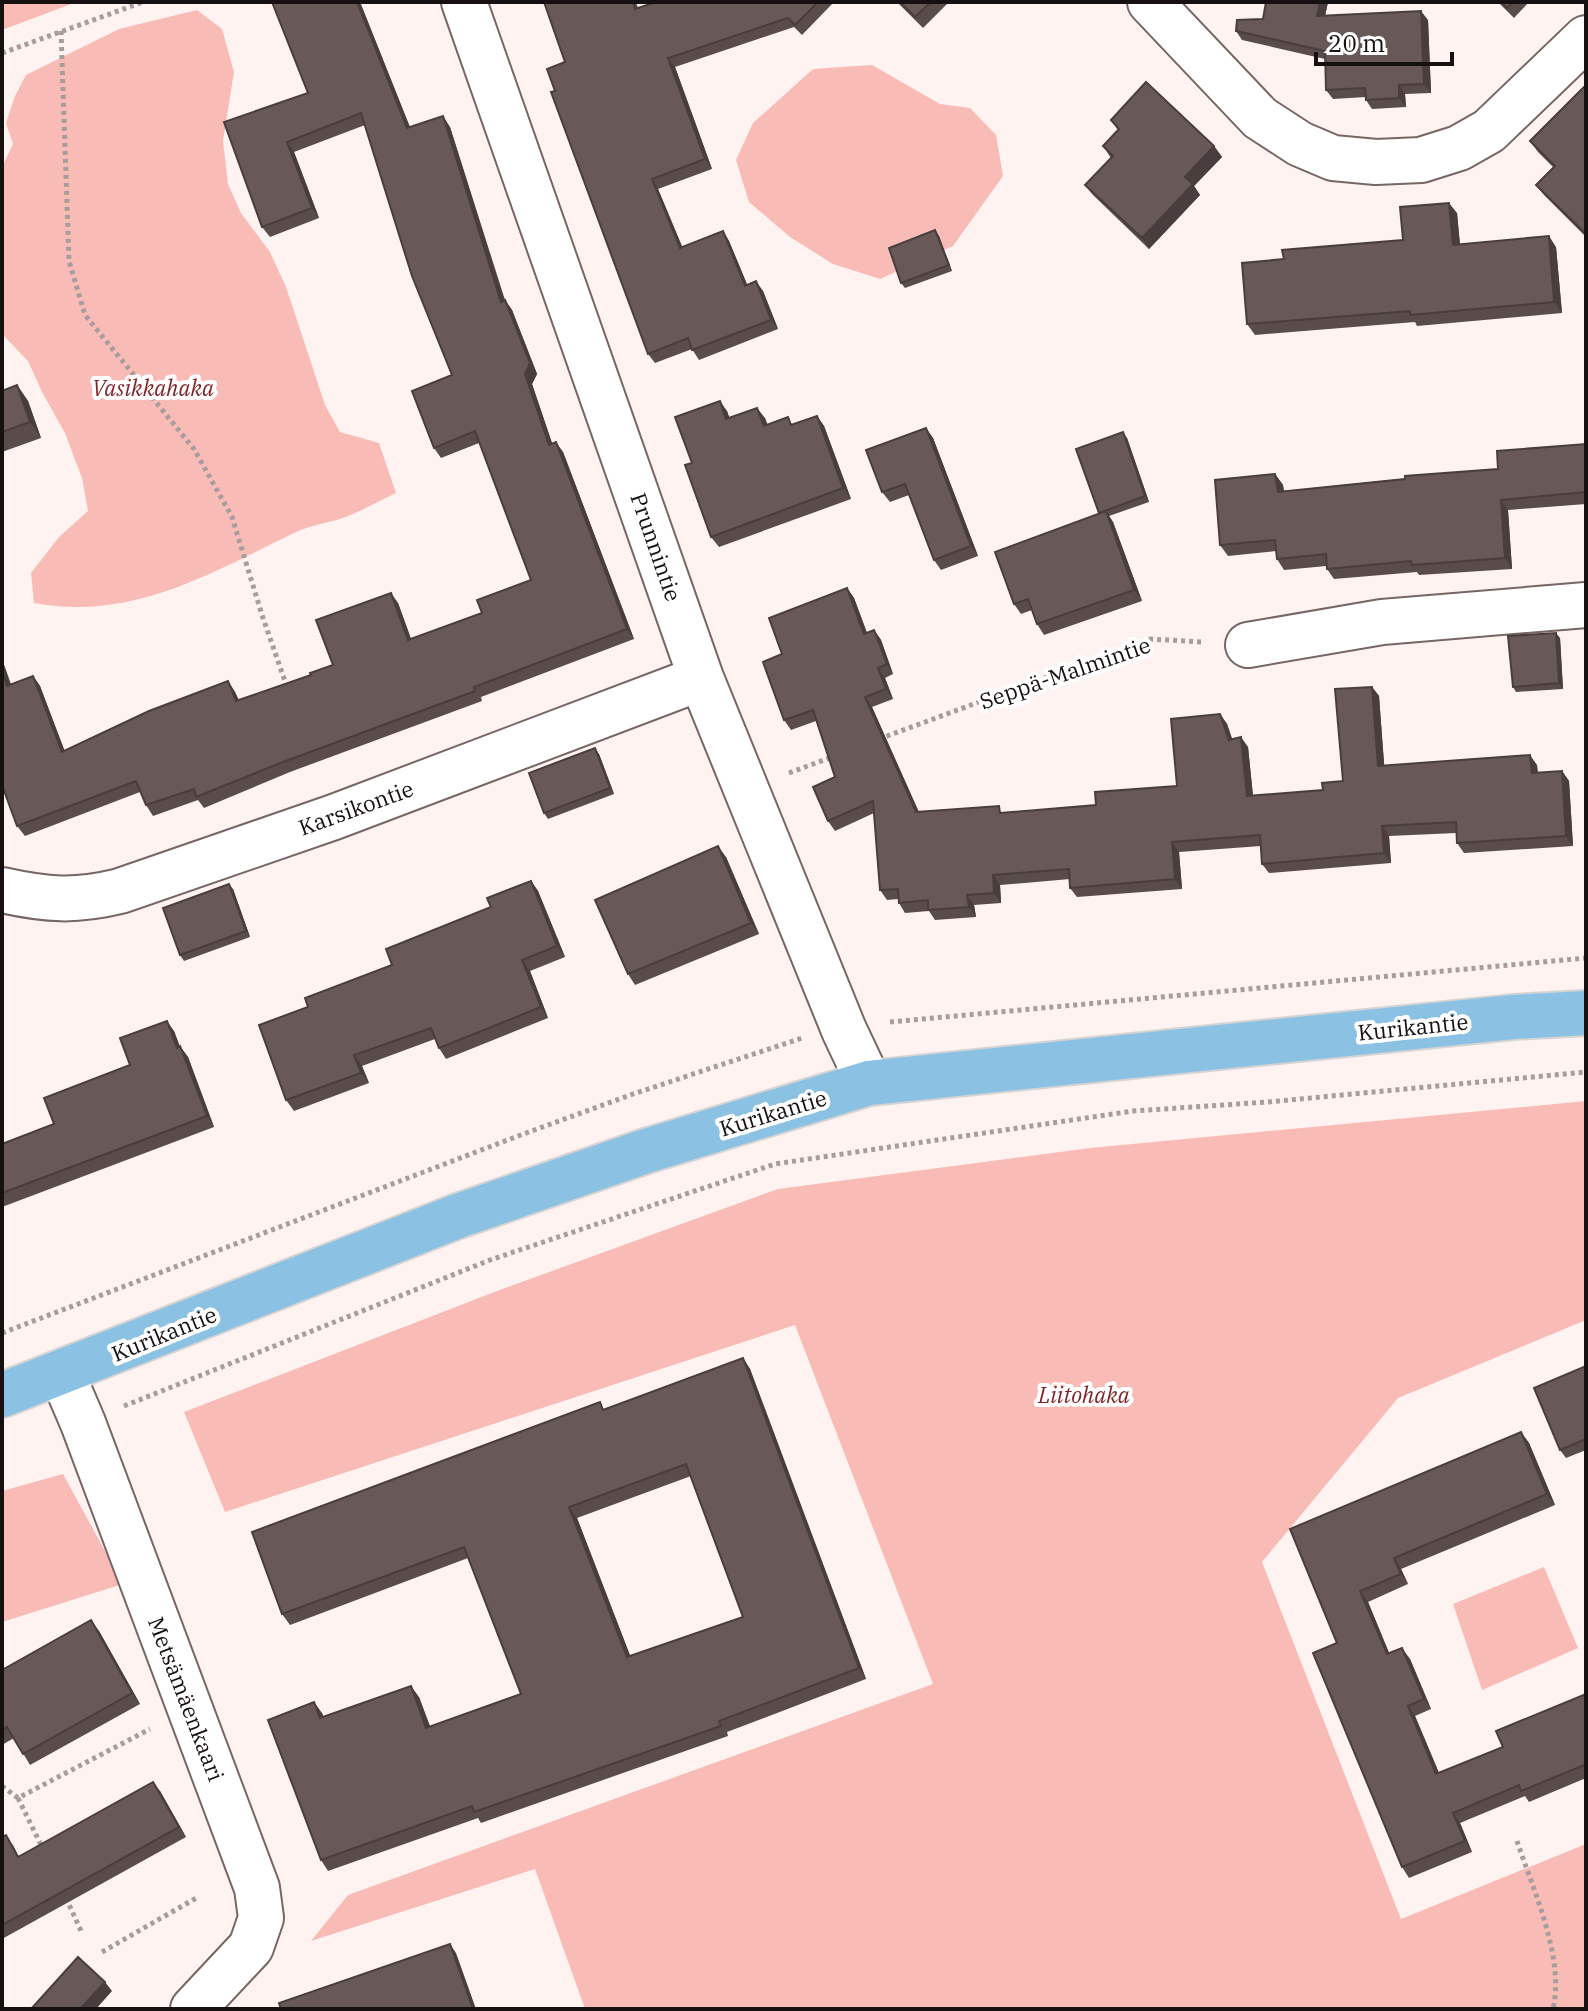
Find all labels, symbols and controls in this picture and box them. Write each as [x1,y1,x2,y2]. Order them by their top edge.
scale bar [1316,16,1452,66]
text: 20 m [1328,27,1385,59]
park label: Vasikkahaka [92,373,214,402]
street label: Prunnintie [624,489,689,605]
street label: Seppä-Malmintie [976,630,1154,715]
street label: Karsikontie [294,773,417,842]
street label: Kurikantie [1356,1006,1470,1047]
street label: Kurikantie [716,1082,830,1143]
street label: Kurikantie [107,1299,221,1368]
park label: Liitohaka [1037,1380,1130,1409]
street label: Metsämäenkaari [142,1612,231,1785]

